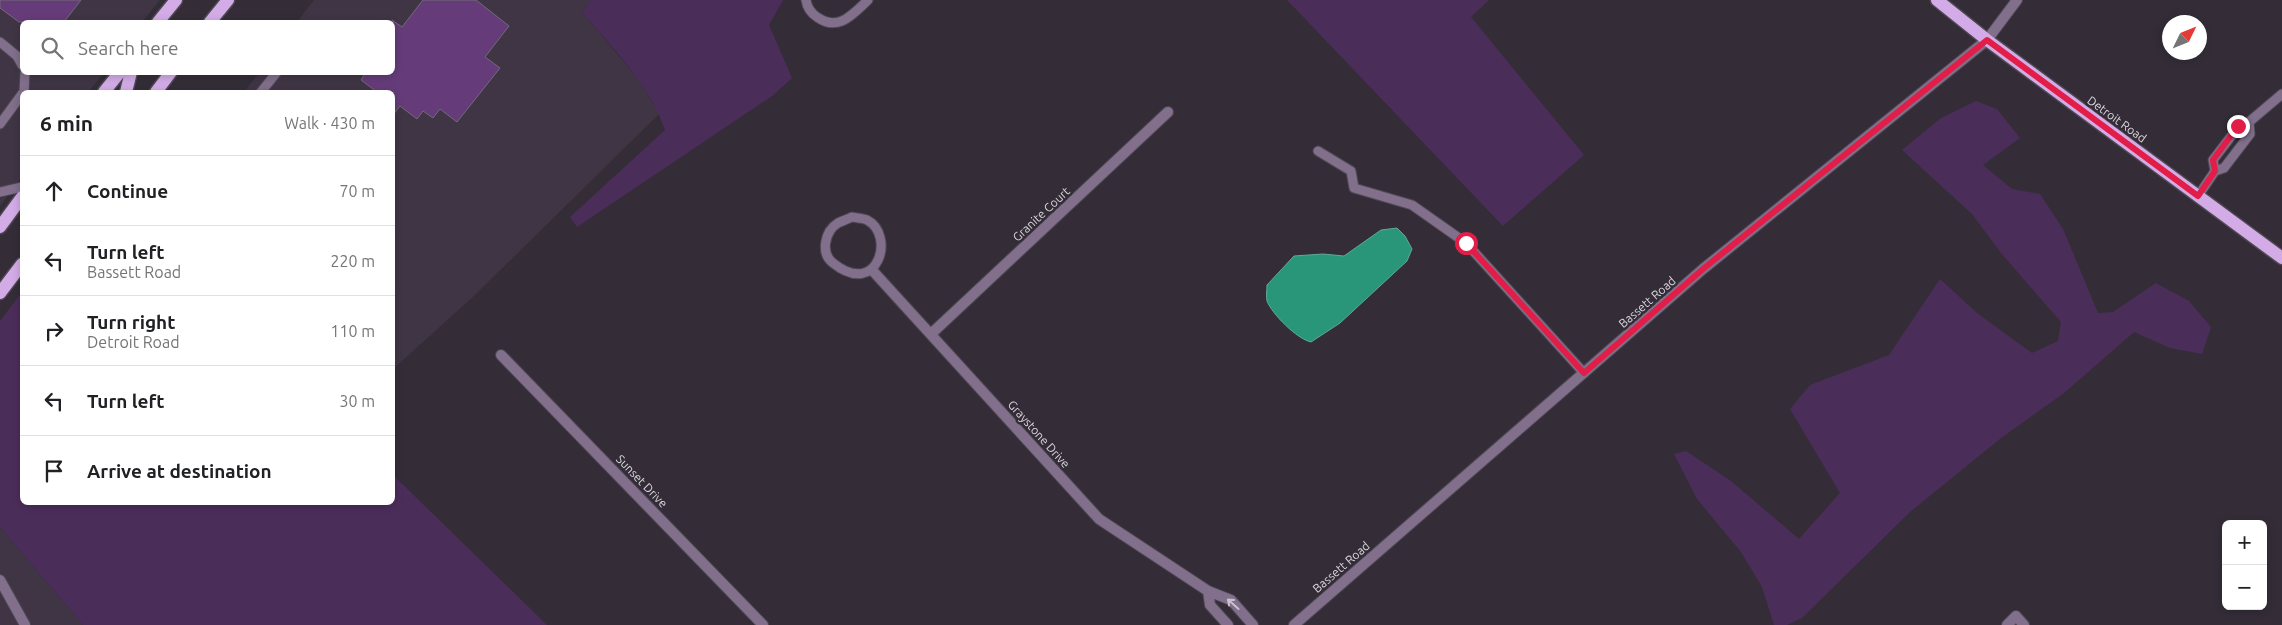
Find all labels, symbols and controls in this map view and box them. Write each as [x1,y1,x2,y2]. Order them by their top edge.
north arrow [2162,15,2207,60]
search box [20,20,395,75]
icon: search [38,34,66,62]
text: Search here [78,37,178,59]
street label: Detroit Road [2085,93,2149,145]
text: 6 min [40,111,93,135]
text: Walk · 430 m [284,114,375,132]
route end [2227,115,2250,138]
icon: ahead [40,177,68,205]
text: Continue [87,180,168,202]
text: 70 m [339,182,375,200]
street label: Granite Court [1010,184,1072,244]
route start [1455,232,1478,255]
text: Turn left [87,241,165,263]
icon: left [40,247,68,275]
text: 220 m [330,252,375,270]
text: Bassett Road [87,263,181,281]
street label: Bassett Road [1616,274,1678,330]
text: Turn right [87,311,175,333]
icon: right [40,317,68,345]
text: 110 m [330,322,375,340]
text: Detroit Road [87,333,180,351]
icon: left [40,387,68,415]
text: Turn left [87,390,165,412]
text: 30 m [339,392,375,410]
street label: Graystone Drive [1005,398,1073,470]
street label: Sunset Drive [614,452,670,510]
icon: arrive [40,457,68,485]
text: Arrive at destination [87,460,272,482]
map controls [2222,520,2267,610]
button: + [2222,520,2267,565]
street label: Bassett Road [1310,539,1372,595]
button: − [2222,565,2267,610]
one-way arrow [1227,598,1240,610]

